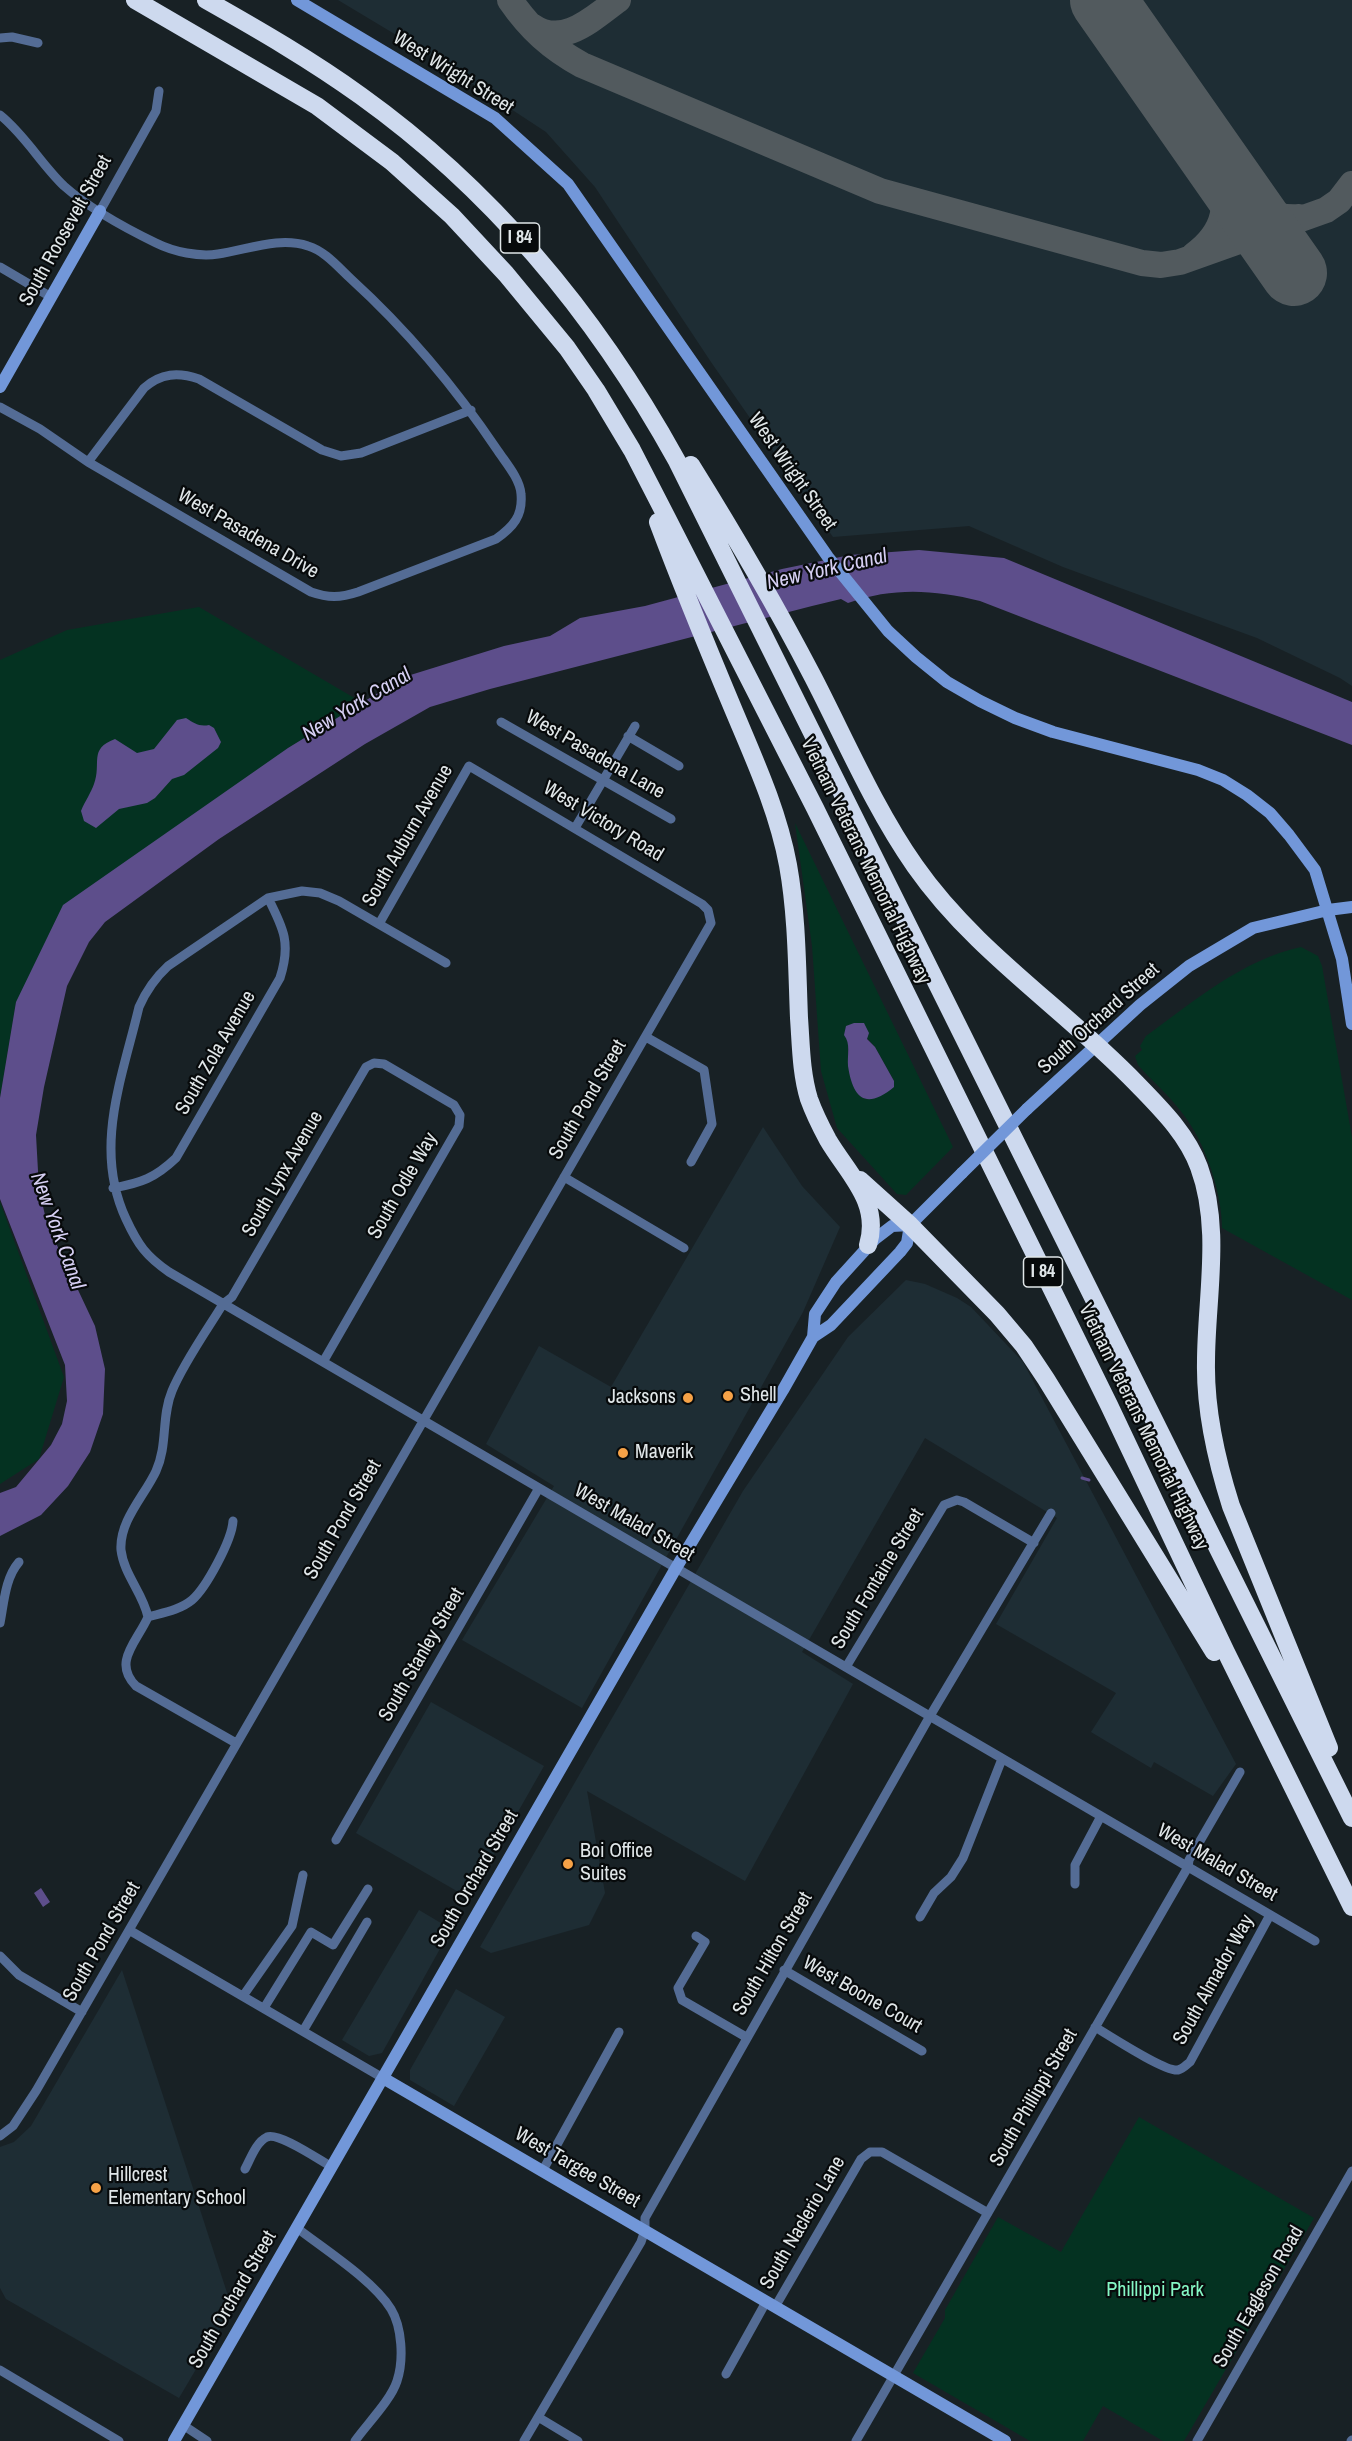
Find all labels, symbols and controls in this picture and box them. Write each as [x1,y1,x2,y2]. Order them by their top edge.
street label: West Wright Street [388,26,518,120]
street label: South Roosevelt Street [15,151,117,311]
road number: I 84 [500,223,540,253]
street label: West Wright Street [743,409,841,535]
street label: West Pasadena Drive [173,484,323,584]
water label: New York Canal [764,544,890,596]
water label: New York Canal [298,663,416,747]
street label: West Pasadena Lane [521,705,669,805]
street label: Vietnam Veterans Memorial Highway [795,734,935,988]
street label: South Auburn Avenue [358,761,458,911]
street label: West Victory Road [538,777,668,867]
street label: South Orchard Street [1033,958,1165,1080]
street label: South Zola Avenue [171,987,261,1119]
street label: South Pond Street [544,1036,632,1164]
street label: South Lynx Avenue [237,1107,329,1241]
street label: South Odle Way [363,1129,443,1243]
water label: New York Canal [24,1169,90,1293]
road number: I 84 [1024,1257,1062,1287]
street label: Vietnam Veterans Memorial Highway [1073,1300,1213,1554]
place label: Shell [740,1384,776,1408]
place label: Jacksons [608,1386,676,1410]
marker: Shell [721,1389,735,1403]
marker: Jacksons [681,1391,695,1405]
place label: Maverik [635,1441,693,1465]
marker: Maverik [616,1446,630,1460]
street label: South Pond Street [299,1456,387,1584]
street label: West Malad Street [570,1479,698,1567]
street label: South Fontaine Street [827,1504,929,1654]
street label: South Stanley Street [374,1584,470,1726]
street label: South Orchard Street [426,1806,524,1952]
street label: West Malad Street [1153,1819,1281,1907]
place label: Boi Office Suites [580,1840,653,1887]
marker: Boi Office Suites [561,1857,575,1871]
street label: South Pond Street [58,1878,146,2006]
street label: South Hilton Street [728,1888,818,2020]
street label: South Almador Way [1168,1911,1260,2049]
street label: West Boone Court [798,1951,926,2039]
street label: South Phillippi Street [985,2025,1083,2171]
street label: West Targee Street [510,2123,644,2213]
street label: South Naclerio Lane [755,2152,851,2294]
place label: Hillcrest Elementary School [108,2164,246,2211]
marker: Hillcrest Elementary School [89,2181,103,2195]
street label: South Eagleson Road [1209,2222,1309,2372]
street label: South Orchard Street [184,2227,282,2373]
park label: Phillippi Park [1106,2279,1204,2303]

